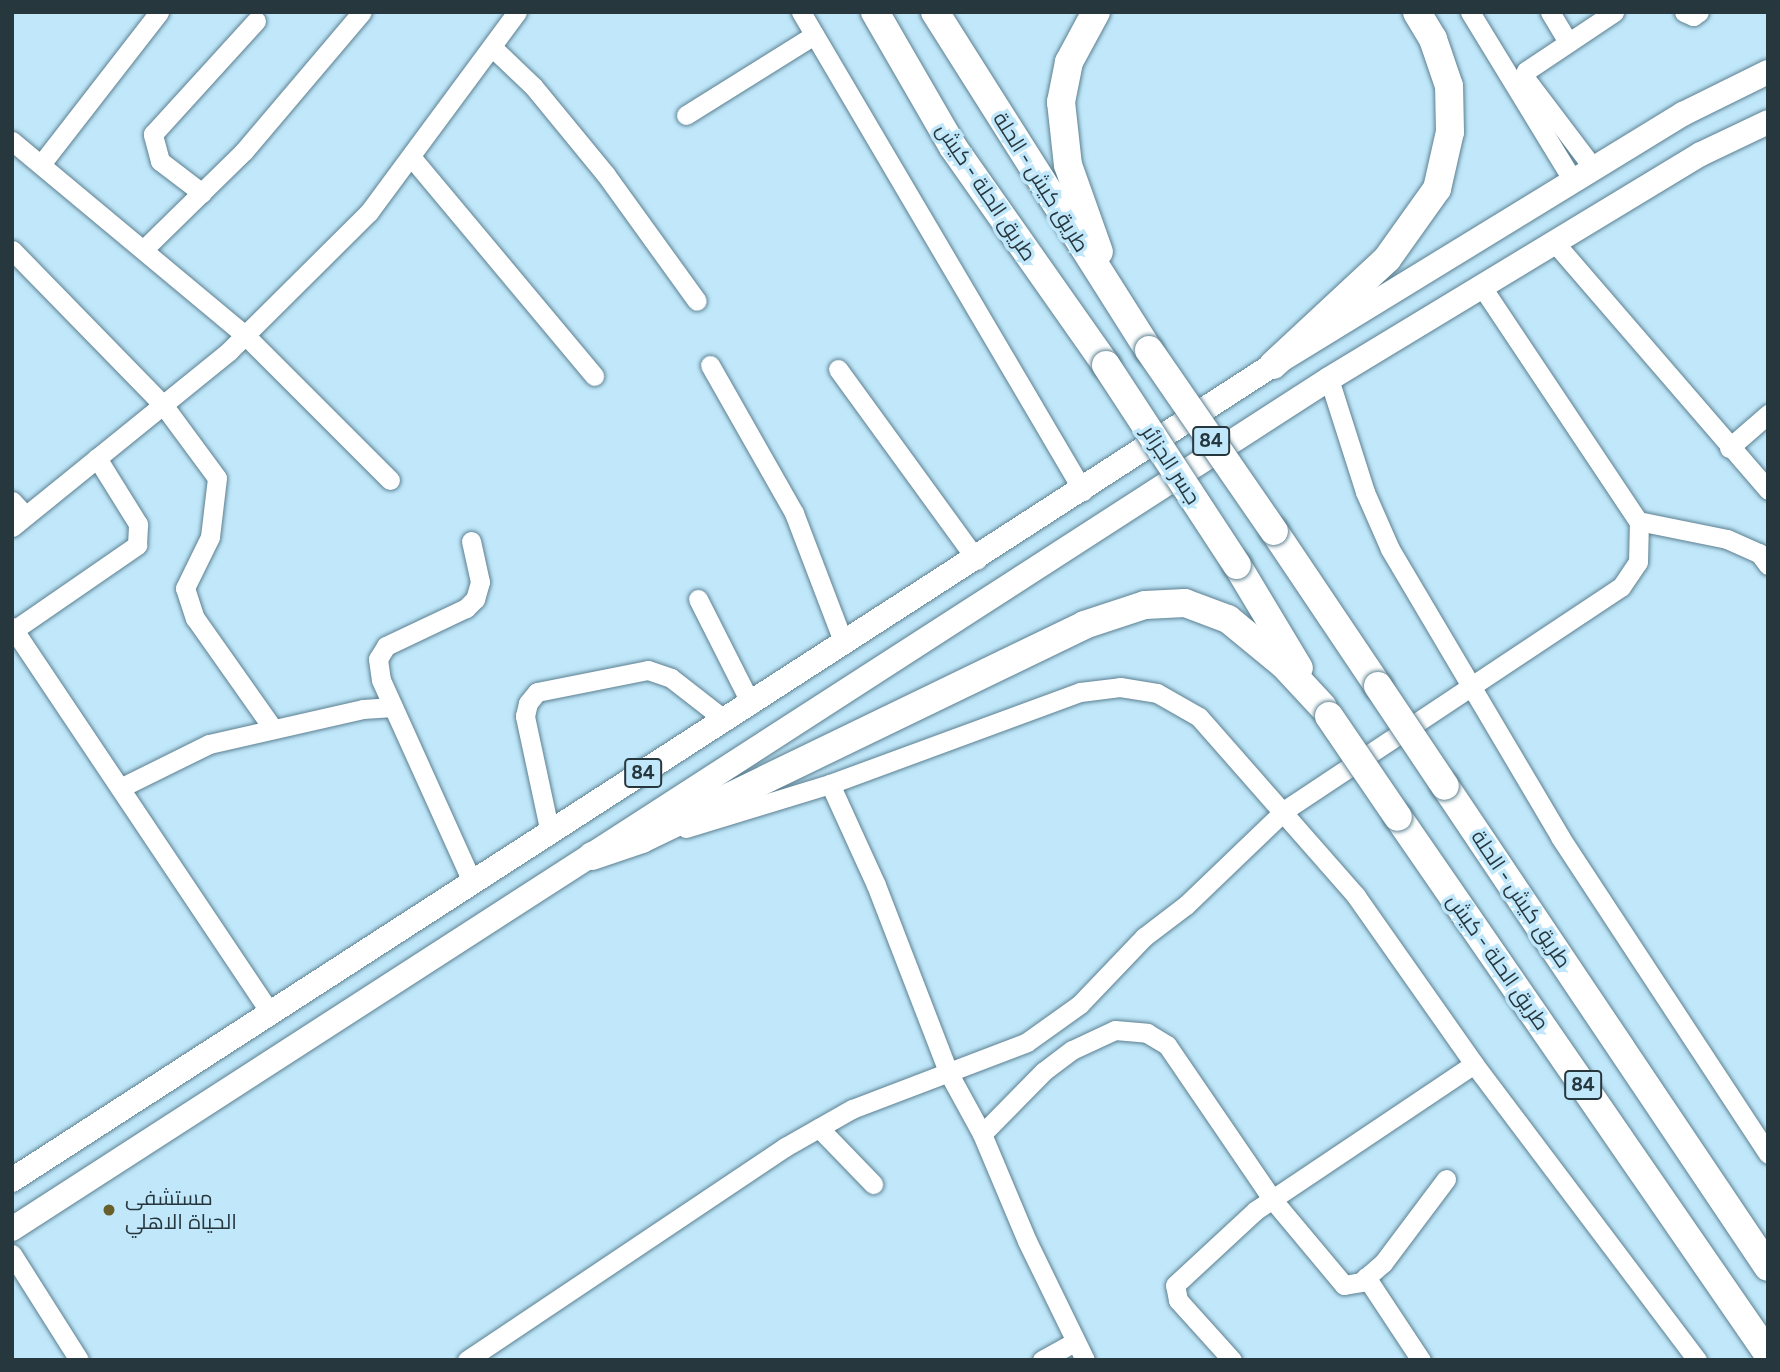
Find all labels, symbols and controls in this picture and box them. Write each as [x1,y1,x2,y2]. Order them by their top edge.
street label: طريق كيش - الحلة [988,107,1094,257]
street label: طريق الحلة - كيش [931,118,1041,266]
street label: جسر الجزائر [1136,421,1206,509]
road number: 84 [1192,426,1230,456]
road number: 84 [624,758,662,788]
street label: طريق كيش - الحلة [1466,825,1576,973]
street label: طريق الحلة - كيش [1442,889,1554,1035]
road number: 84 [1564,1070,1602,1100]
place label: مستشفى الحياة الاهلي [125,1185,237,1235]
marker: مستشفى الحياة الاهلي [99,1200,119,1220]

